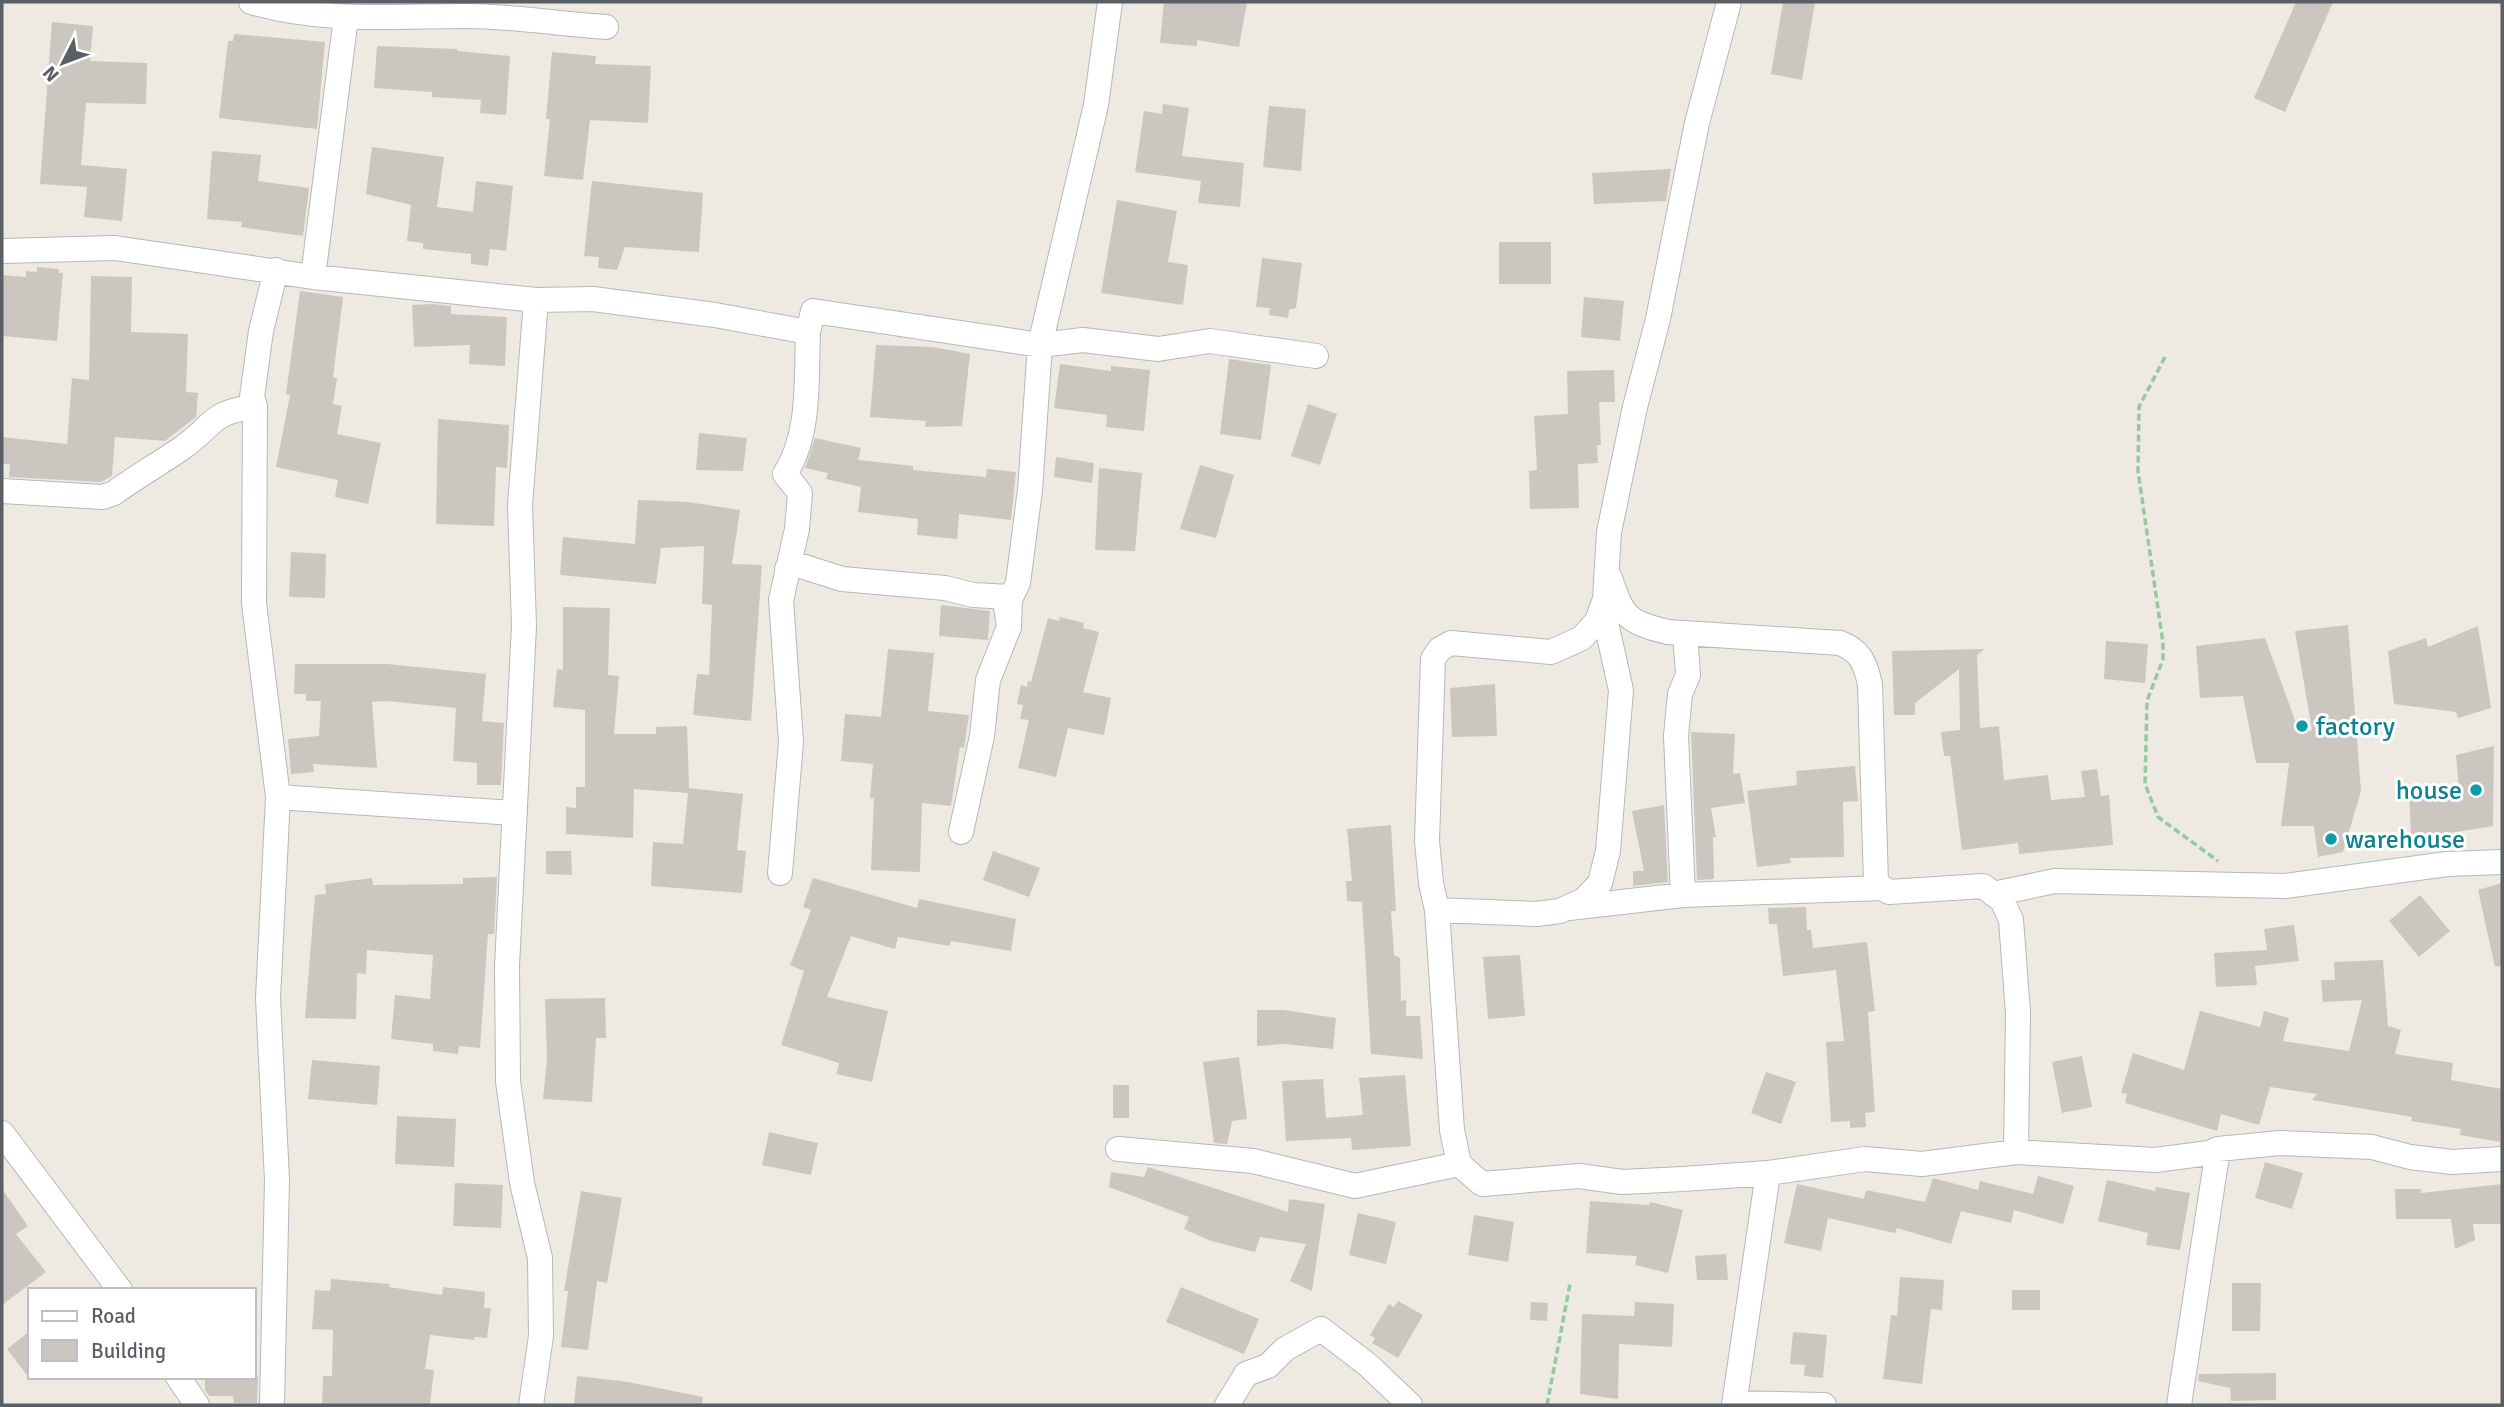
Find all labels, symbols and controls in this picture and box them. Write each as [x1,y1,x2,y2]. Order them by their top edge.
north arrow [28,28,98,98]
text: N [38,61,64,87]
place label: factory [2316,711,2395,743]
marker: factory [2294,718,2310,734]
place label: house [2396,775,2462,807]
marker: house [2468,782,2484,798]
place label: warehouse [2345,824,2465,856]
marker: warehouse [2323,831,2339,847]
legend [28,1288,256,1379]
text: Road [91,1303,136,1329]
text: Building [91,1338,166,1364]

